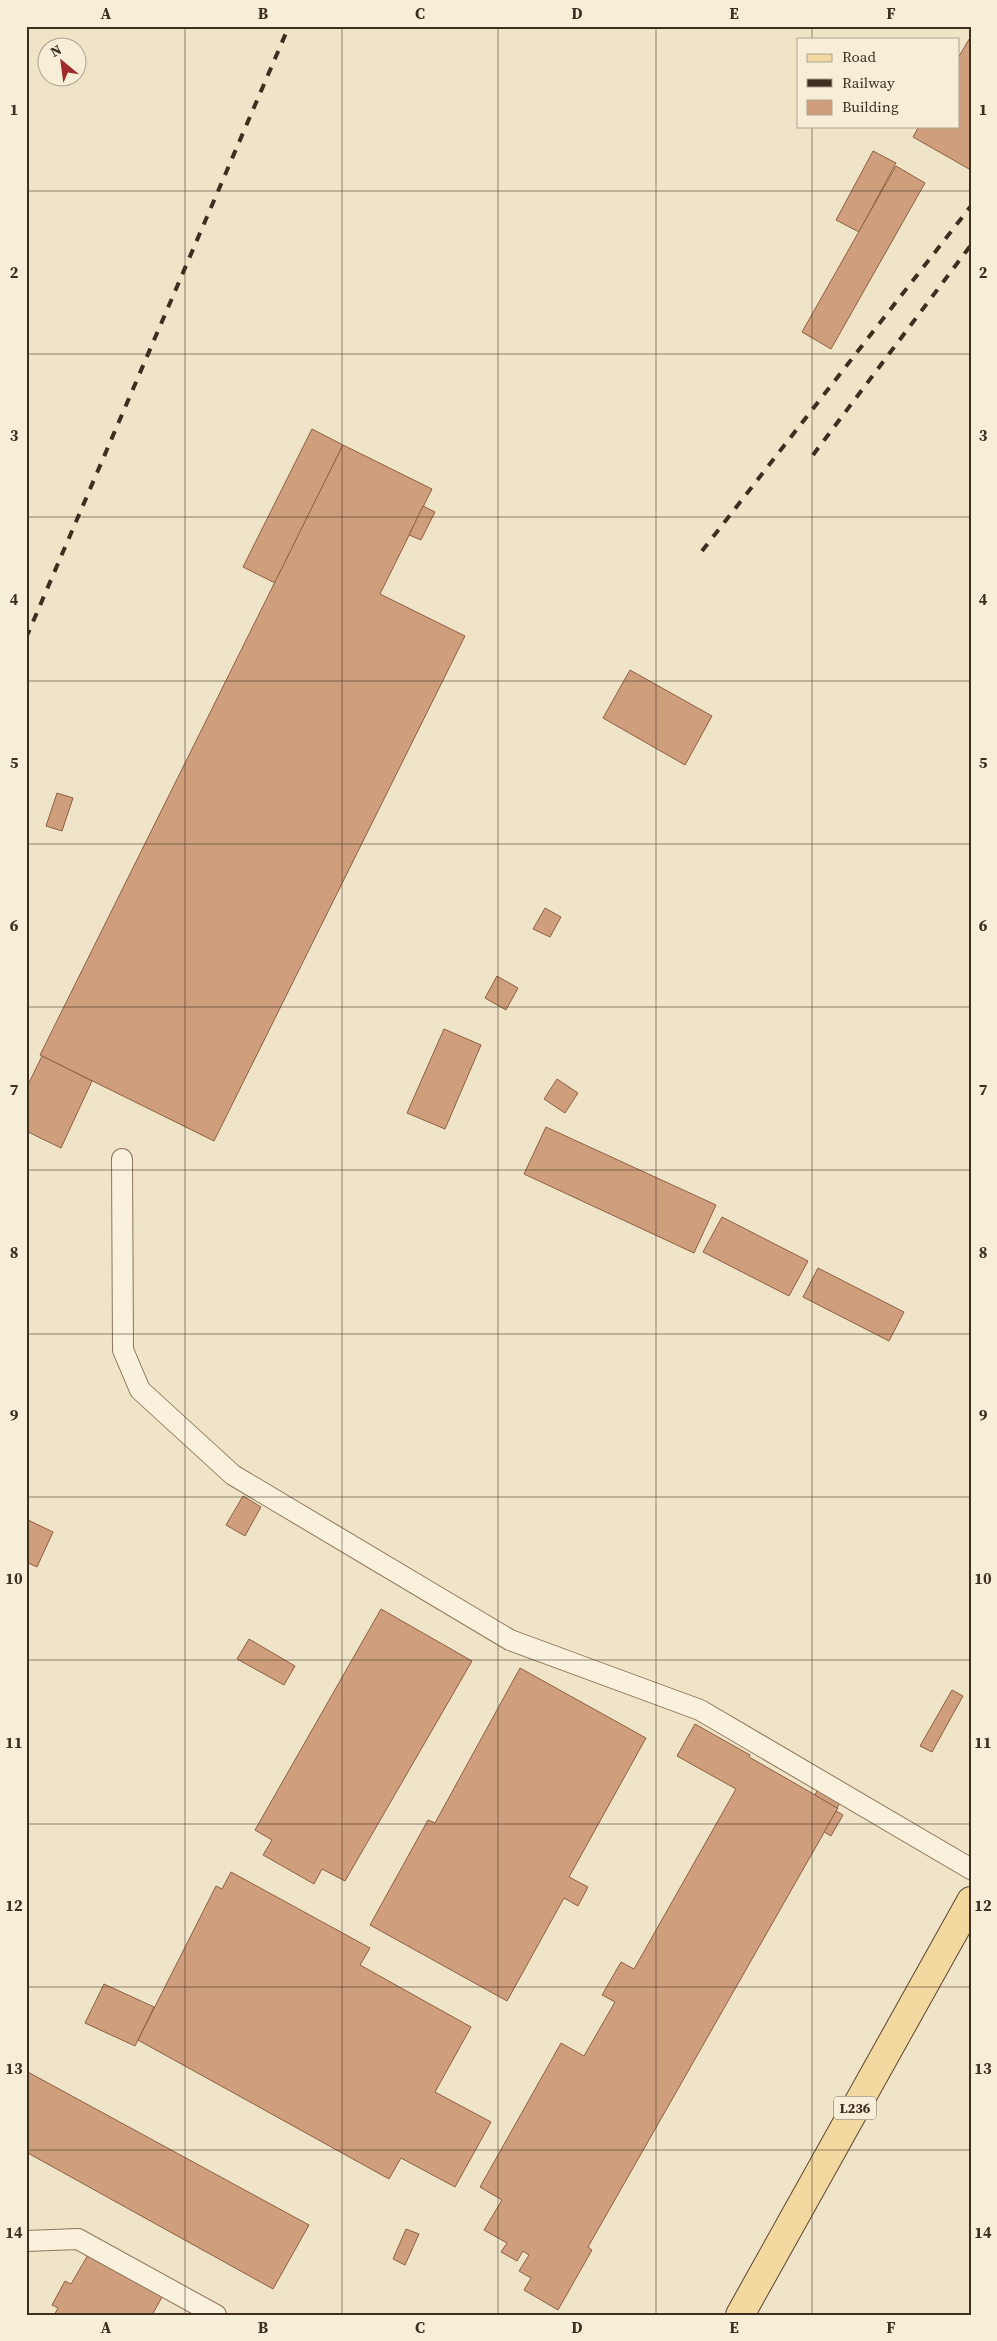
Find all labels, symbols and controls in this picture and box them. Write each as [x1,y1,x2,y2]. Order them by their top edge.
text: A [101,2,112,24]
text: B [258,2,269,24]
text: C [415,2,425,24]
text: D [571,2,583,24]
text: E [729,2,739,24]
text: F [886,2,896,24]
north arrow [38,38,88,88]
legend [797,38,960,128]
text: N [46,39,65,62]
text: Road [842,46,876,67]
text: Railway [842,72,895,93]
text: Building [842,96,899,117]
text: 1 [10,98,18,120]
text: 1 [979,98,987,120]
text: 2 [10,261,19,283]
text: 2 [979,261,988,283]
text: 3 [10,424,19,446]
text: 3 [979,424,988,446]
text: 4 [10,588,19,610]
text: 4 [979,588,988,610]
text: 5 [10,751,19,773]
text: 5 [979,751,988,773]
text: 6 [10,914,19,936]
text: 6 [979,914,988,936]
text: 7 [10,1078,19,1100]
text: 7 [979,1078,988,1100]
text: 8 [10,1241,18,1263]
text: 8 [979,1241,987,1263]
text: 9 [10,1404,19,1426]
text: 9 [979,1404,988,1426]
text: 10 [5,1567,23,1589]
text: 10 [974,1567,992,1589]
text: 11 [5,1731,23,1753]
text: 11 [974,1731,992,1753]
text: 12 [5,1894,23,1916]
text: 12 [974,1894,992,1916]
text: 13 [5,2057,23,2079]
text: 13 [974,2057,992,2079]
road number: L236 [834,2096,876,2120]
text: 14 [5,2221,23,2243]
text: 14 [974,2221,992,2243]
text: A [101,2316,112,2338]
text: B [258,2316,269,2338]
text: C [415,2316,425,2338]
text: D [571,2316,583,2338]
text: E [729,2316,739,2338]
text: F [886,2316,896,2338]

